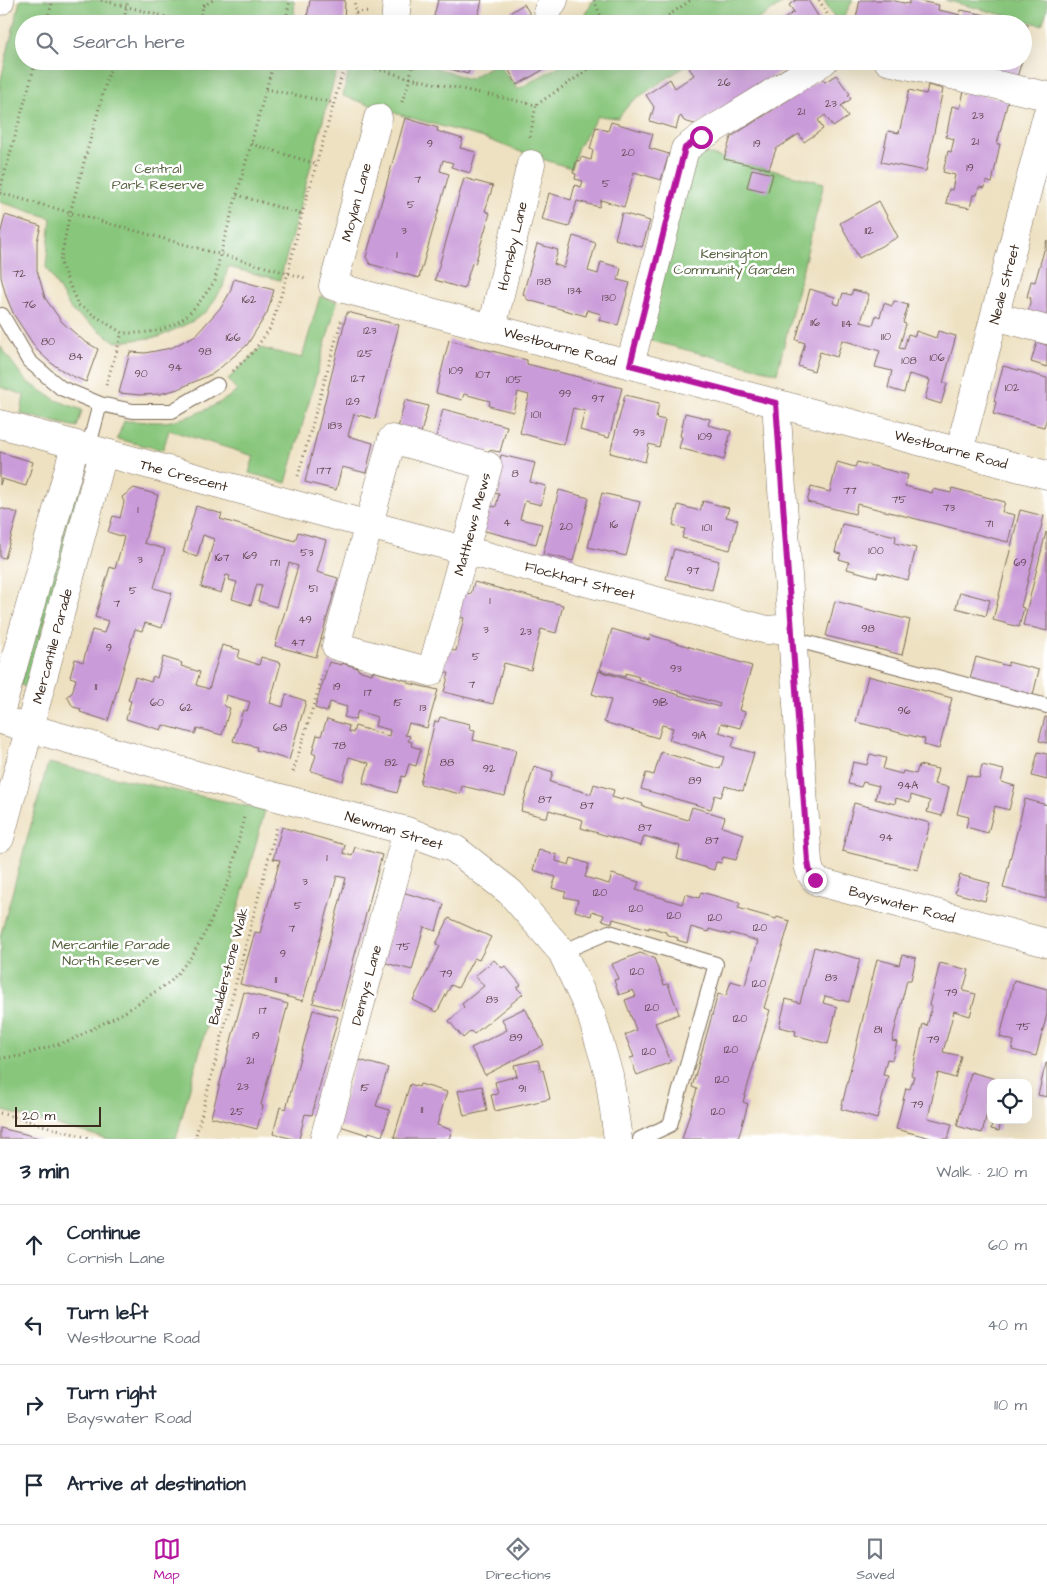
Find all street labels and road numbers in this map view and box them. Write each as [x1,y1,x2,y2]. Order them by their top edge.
street label: Moylan Lane [337,160,377,244]
street label: Hornsby Lane [493,199,533,293]
street label: Neale Street [985,242,1025,326]
street label: Westbourne Road [501,322,619,372]
street label: Westbourne Road [892,425,1010,475]
street label: The Crescent [138,455,230,497]
street label: Matthews Mews [450,470,496,578]
street label: Flockhart Street [522,557,637,605]
street label: Mercantile Parade [28,586,78,706]
street label: Newman Street [342,807,445,855]
street label: Bayswater Road [847,881,957,929]
street label: Baulderstone Walk [204,905,254,1027]
street label: Dennys Lane [347,942,387,1028]

